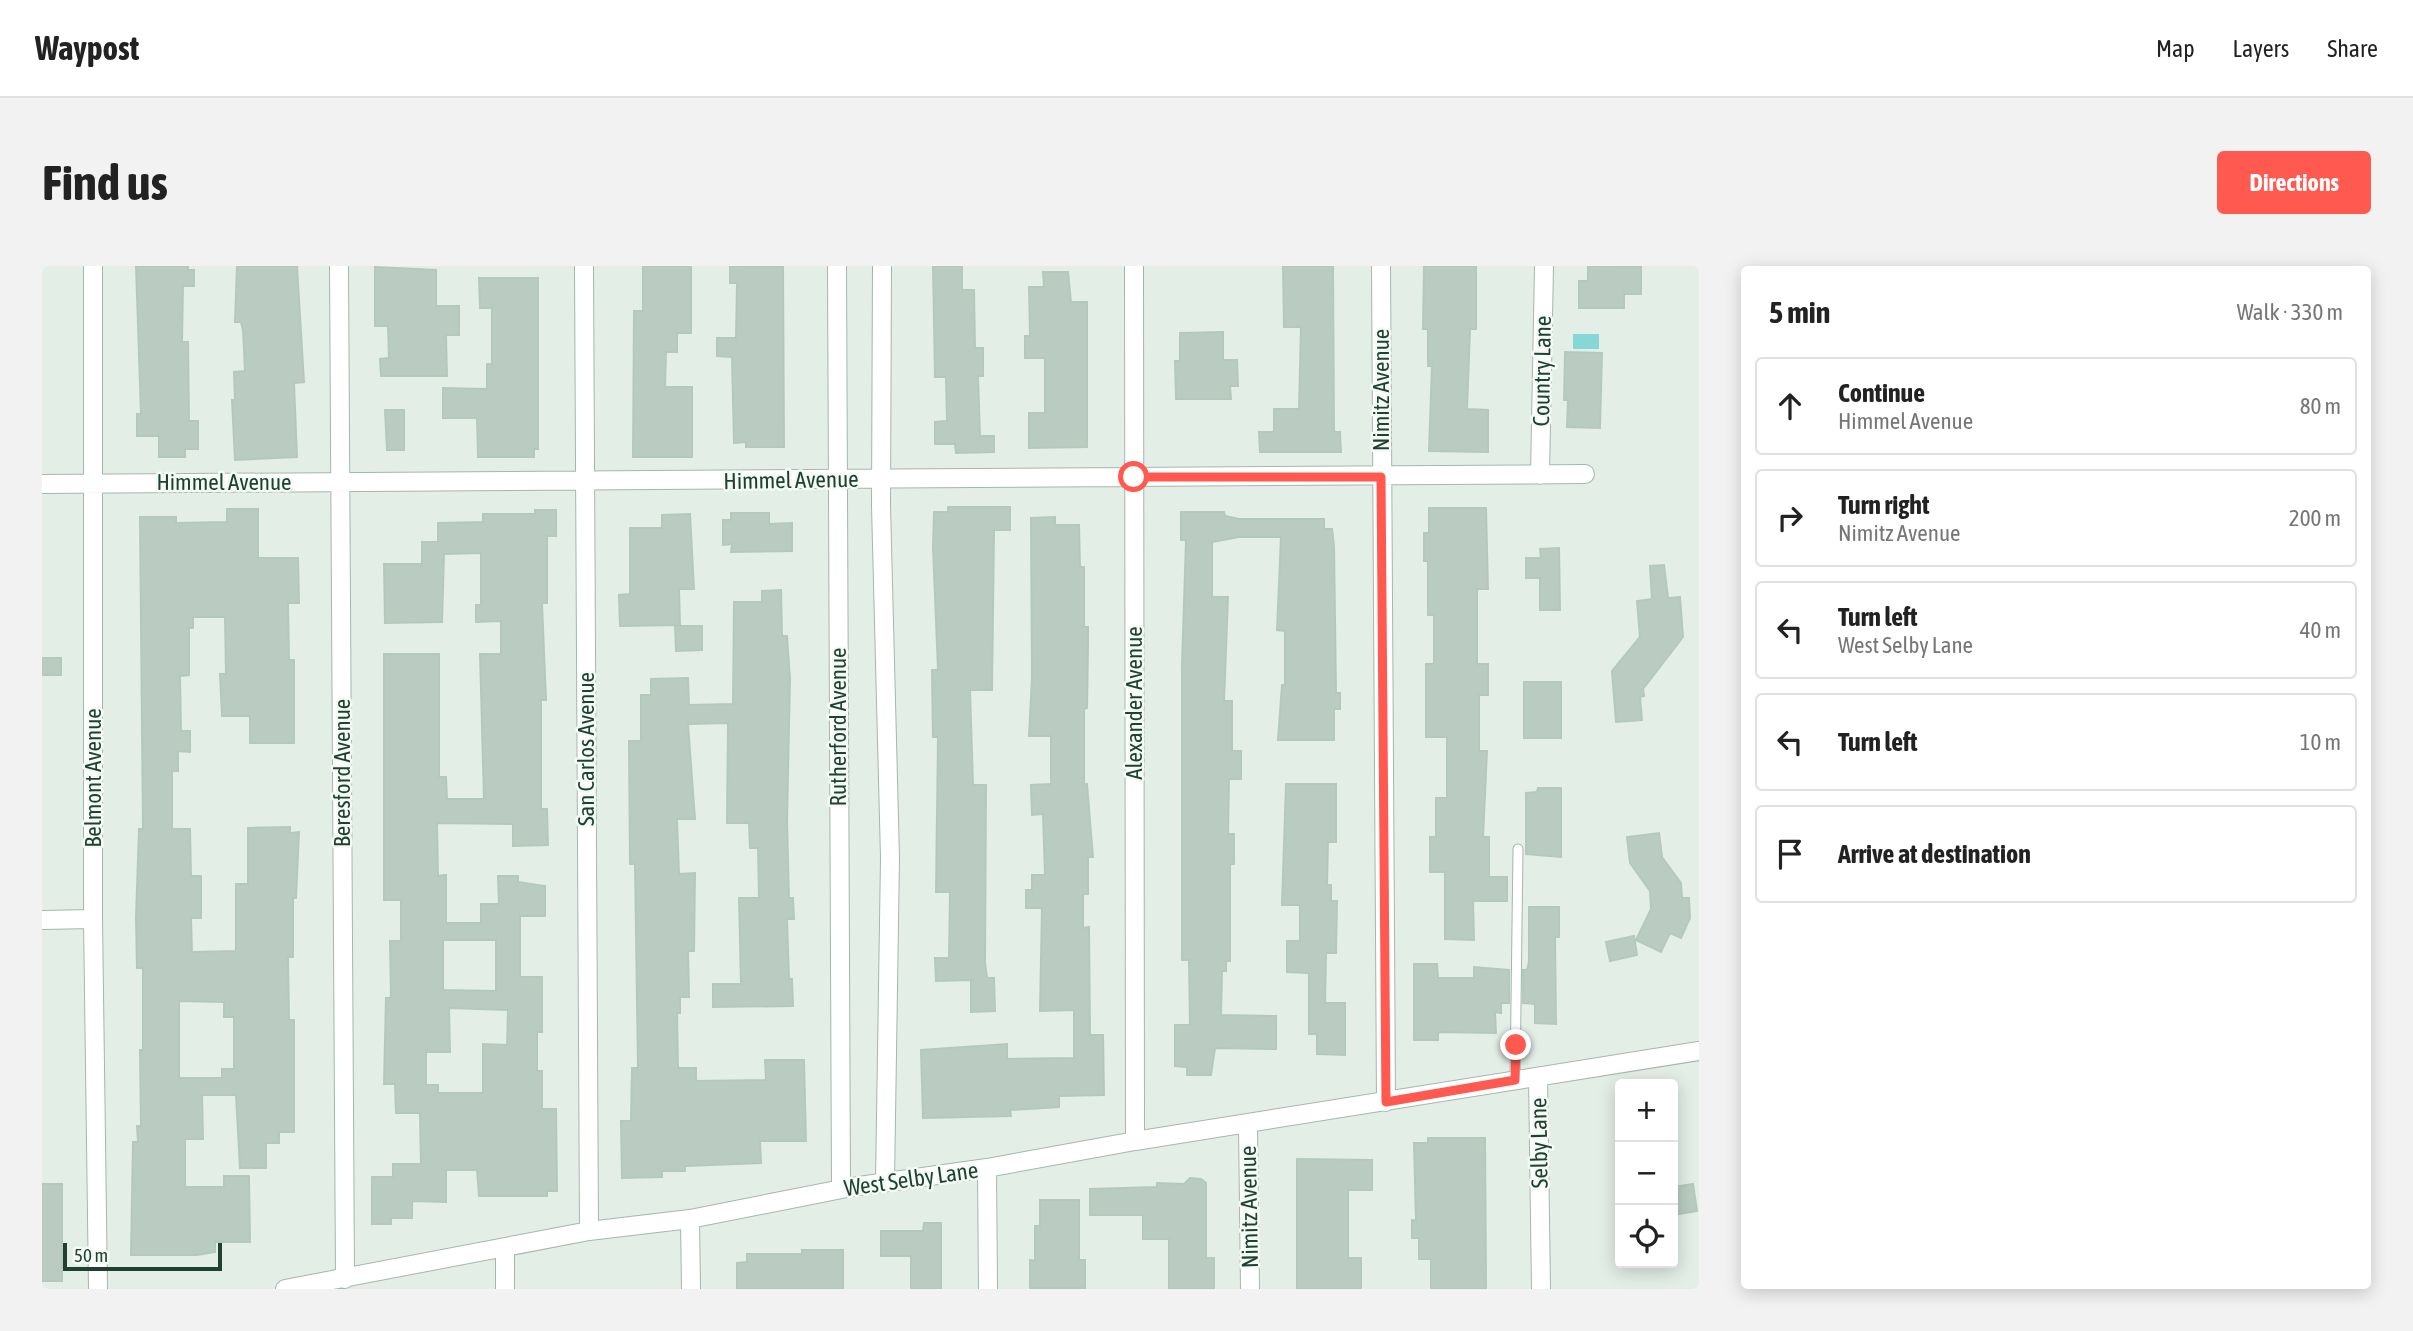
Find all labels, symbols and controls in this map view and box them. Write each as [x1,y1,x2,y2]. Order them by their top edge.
text: Waypost [35,29,139,67]
text: Map [2156,35,2195,62]
text: Layers [2233,35,2289,62]
text: Share [2327,35,2378,62]
button: Directions [2217,151,2371,214]
text: Find us [42,154,168,210]
text: 5 min [1769,295,1830,329]
text: Walk · 330 m [2237,299,2343,325]
street label: Country Lane [1528,315,1556,427]
street label: Nimitz Avenue [1368,329,1394,451]
text: Continue [1838,378,1925,408]
icon: ahead [1771,387,1809,425]
text: 80 m [2300,393,2341,419]
text: Himmel Avenue [1838,408,1973,434]
route start [1118,461,1149,492]
street label: Himmel Avenue [723,466,859,494]
street label: Himmel Avenue [156,469,292,495]
text: Turn right [1838,490,1929,520]
icon: right [1771,499,1809,537]
text: 200 m [2289,505,2341,531]
text: Nimitz Avenue [1838,520,1960,546]
text: Turn left [1838,602,1918,632]
icon: left [1771,611,1809,649]
text: 40 m [2300,617,2341,643]
street label: Alexander Avenue [1121,626,1147,780]
text: West Selby Lane [1838,632,1973,658]
street label: Rutherford Avenue [825,647,851,807]
street label: San Carlos Avenue [573,672,599,826]
street label: Beresford Avenue [329,699,355,847]
street label: Belmont Avenue [80,708,106,848]
icon: left [1771,723,1809,761]
text: Turn left [1838,727,1918,757]
text: 10 m [2300,729,2341,755]
icon: arrive [1771,835,1809,873]
text: Arrive at destination [1838,839,2031,869]
route end [1500,1029,1531,1060]
map controls [1615,1079,1678,1268]
button: + [1615,1079,1678,1142]
street label: Selby Lane [1525,1097,1553,1189]
button: − [1615,1142,1678,1205]
street label: Nimitz Avenue [1235,1146,1263,1268]
street label: West Selby Lane [842,1157,980,1201]
button: locate [1615,1205,1678,1268]
scale bar [63,1240,222,1272]
text: 50 m [74,1244,108,1266]

